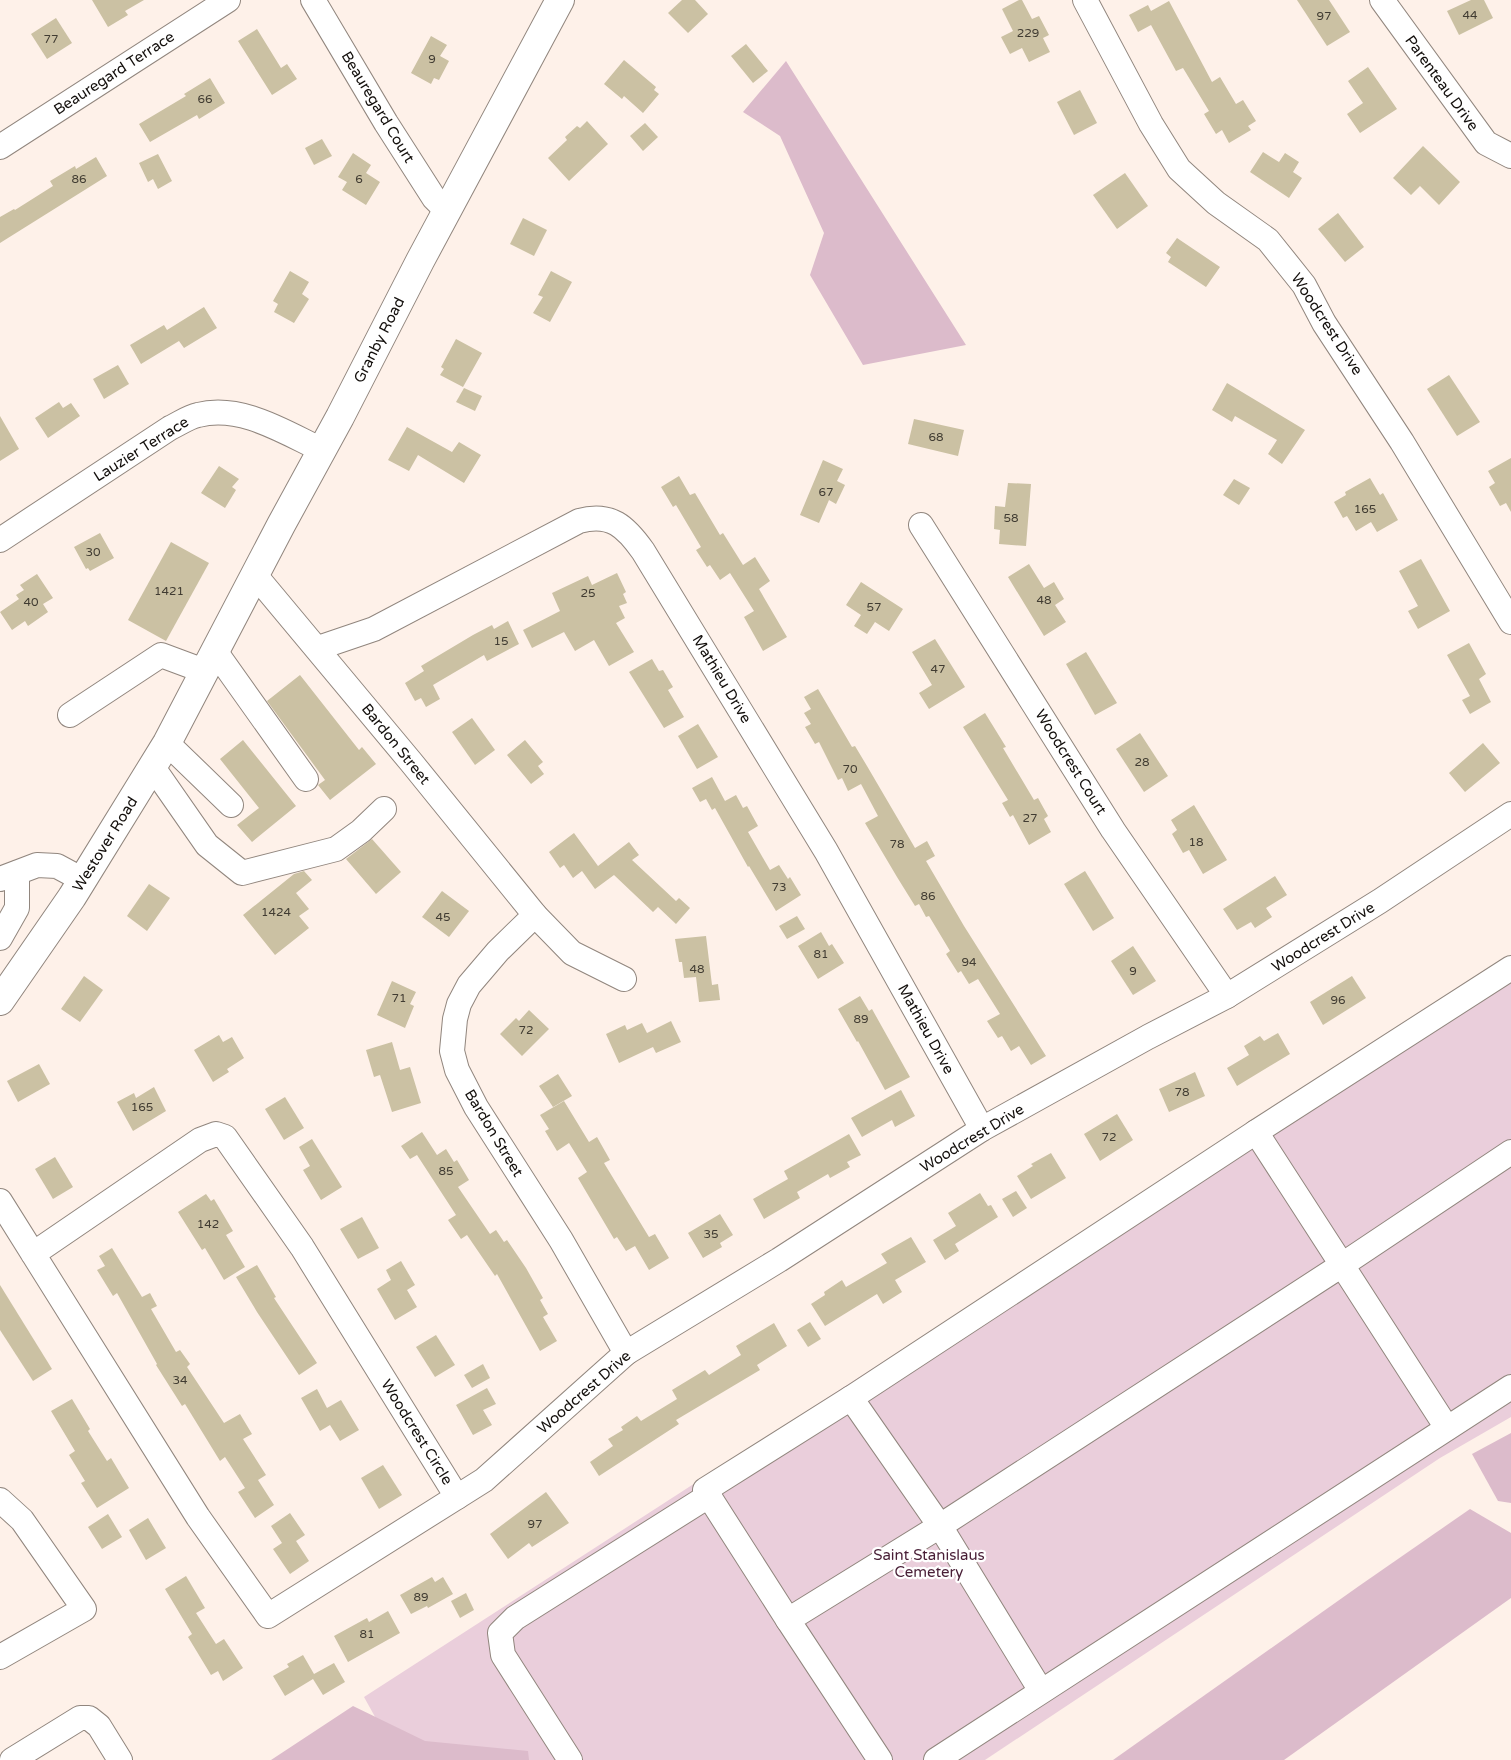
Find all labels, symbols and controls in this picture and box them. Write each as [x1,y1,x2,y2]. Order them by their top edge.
house number: 44 [1462,8,1478,22]
house number: 97 [1316,9,1332,23]
house number: 229 [1017,26,1039,40]
street label: Beauregard Terrace [50,27,178,119]
house number: 77 [43,32,59,46]
street label: Parenteau Drive [1401,32,1483,134]
street label: Beauregard Court [338,48,419,166]
house number: 9 [428,52,436,66]
house number: 66 [197,92,213,106]
house number: 86 [71,172,87,186]
house number: 6 [355,172,363,186]
street label: Woodcrest Drive [1287,270,1367,378]
street label: Granby Road [350,294,408,386]
street label: Lauzier Terrace [90,413,192,485]
house number: 68 [928,430,944,444]
house number: 67 [818,485,834,499]
house number: 165 [1354,502,1376,516]
house number: 58 [1003,511,1019,525]
house number: 30 [85,545,101,559]
house number: 1421 [154,584,184,598]
house number: 25 [580,586,596,600]
house number: 48 [1036,593,1052,607]
house number: 40 [23,595,39,609]
house number: 57 [866,600,882,614]
street label: Mathieu Drive [689,632,755,726]
house number: 15 [493,634,509,648]
house number: 47 [930,662,946,676]
street label: Bardon Street [358,700,434,788]
street label: Woodcrest Court [1031,706,1111,818]
house number: 28 [1134,755,1150,769]
house number: 70 [842,762,858,776]
street label: Westover Road [69,793,141,895]
house number: 27 [1022,811,1038,825]
house number: 18 [1188,835,1204,849]
house number: 78 [889,837,905,851]
house number: 73 [771,880,787,894]
house number: 86 [920,889,936,903]
street label: Woodcrest Drive [1268,898,1378,976]
house number: 1424 [261,905,292,919]
house number: 45 [435,910,451,924]
house number: 81 [813,947,829,961]
house number: 94 [961,955,977,969]
house number: 48 [689,962,705,976]
house number: 9 [1129,964,1137,978]
street label: Mathieu Drive [894,981,958,1077]
house number: 71 [391,991,407,1005]
house number: 96 [1330,993,1346,1007]
house number: 89 [853,1012,869,1026]
house number: 72 [518,1023,534,1037]
house number: 78 [1174,1085,1190,1099]
street label: Bardon Street [461,1086,527,1180]
house number: 165 [131,1100,153,1114]
street label: Woodcrest Drive [917,1100,1027,1176]
house number: 72 [1101,1130,1117,1144]
house number: 85 [438,1164,454,1178]
house number: 142 [197,1217,219,1231]
house number: 35 [703,1227,719,1241]
street label: Woodcrest Drive [534,1347,634,1437]
house number: 34 [172,1373,188,1387]
street label: Woodcrest Circle [377,1376,457,1488]
house number: 97 [527,1517,543,1531]
park label: Saint Stanislaus Cemetery [873,1546,985,1581]
house number: 89 [413,1590,429,1604]
house number: 81 [359,1627,375,1641]

